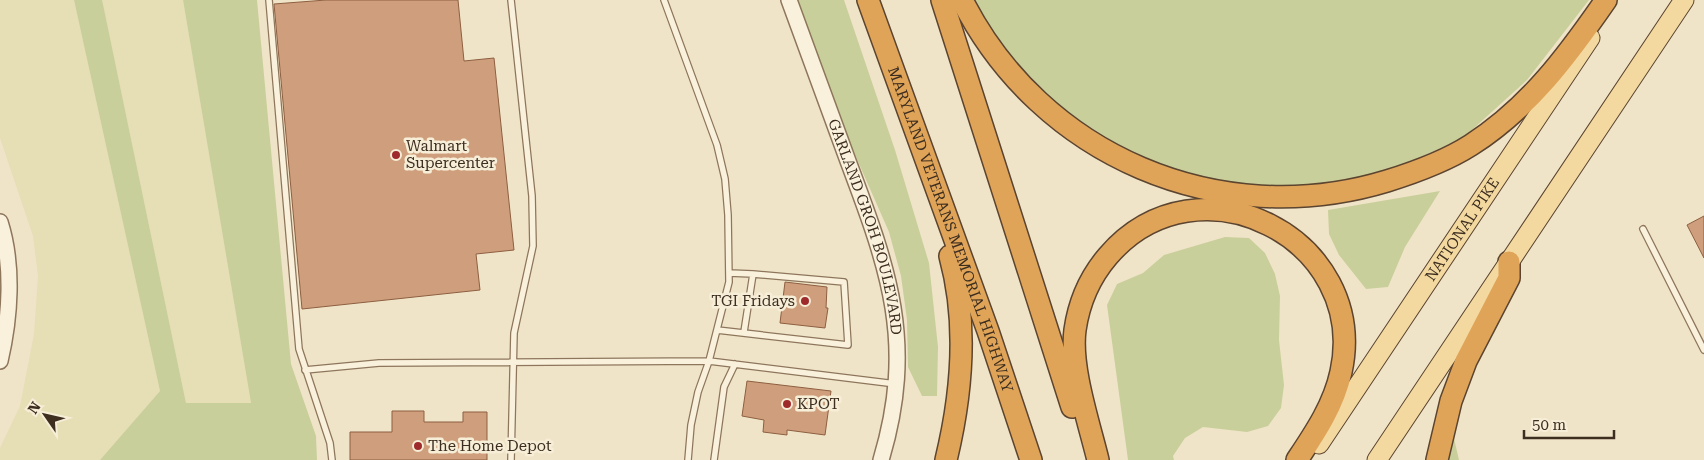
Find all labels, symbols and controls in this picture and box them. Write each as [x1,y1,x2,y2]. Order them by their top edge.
street label: MARYLAND VETERANS MEMORIAL HIGHWAY [884,64,1017,396]
street label: GARLAND GROH BOULEVARD [824,116,905,336]
place label: Walmart Supercenter [406,137,495,172]
marker: Walmart Supercenter [390,149,402,161]
street label: NATIONAL PIKE [1421,174,1503,285]
place label: TGI Fridays [711,292,795,310]
marker: TGI Fridays [799,295,811,307]
north arrow [20,390,70,440]
place label: KPOT [797,395,840,413]
marker: KPOT [781,398,793,410]
text: N [25,399,44,417]
scale bar [1524,408,1614,440]
text: 50 m [1532,416,1567,434]
place label: The Home Depot [428,437,552,455]
marker: The Home Depot [412,440,424,452]

